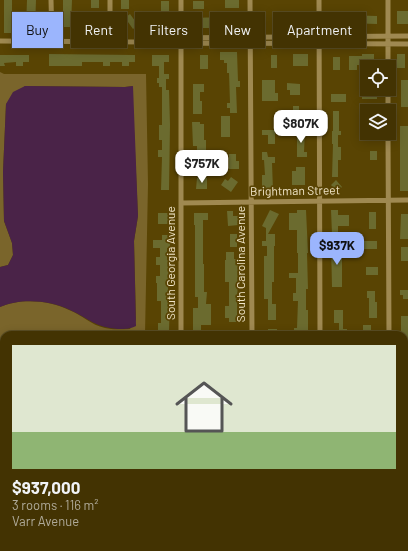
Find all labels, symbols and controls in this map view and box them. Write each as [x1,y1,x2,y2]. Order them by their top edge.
chip: Buy [12,12,63,48]
chip: Rent [71,12,127,48]
chip: Filters [135,12,202,48]
chip: New [210,12,265,48]
chip: Apartment [273,12,366,48]
map controls [360,60,396,140]
button: locate [360,60,396,96]
button: layers [360,104,396,140]
pin: $807K [273,110,329,144]
text: $807K [283,115,319,131]
pin: $757K [174,150,230,184]
text: $757K [184,155,220,171]
street label: Brightman Street [250,182,340,198]
street label: South Georgia Avenue [163,206,177,320]
street label: South Carolina Avenue [233,206,247,322]
pin: $937K [309,232,365,266]
text: $937K [319,237,355,253]
icon: home [168,371,240,443]
text: $937,000 [12,477,80,497]
text: 3 rooms · 116 m² [12,497,99,513]
text: Varr Avenue [12,513,79,529]

